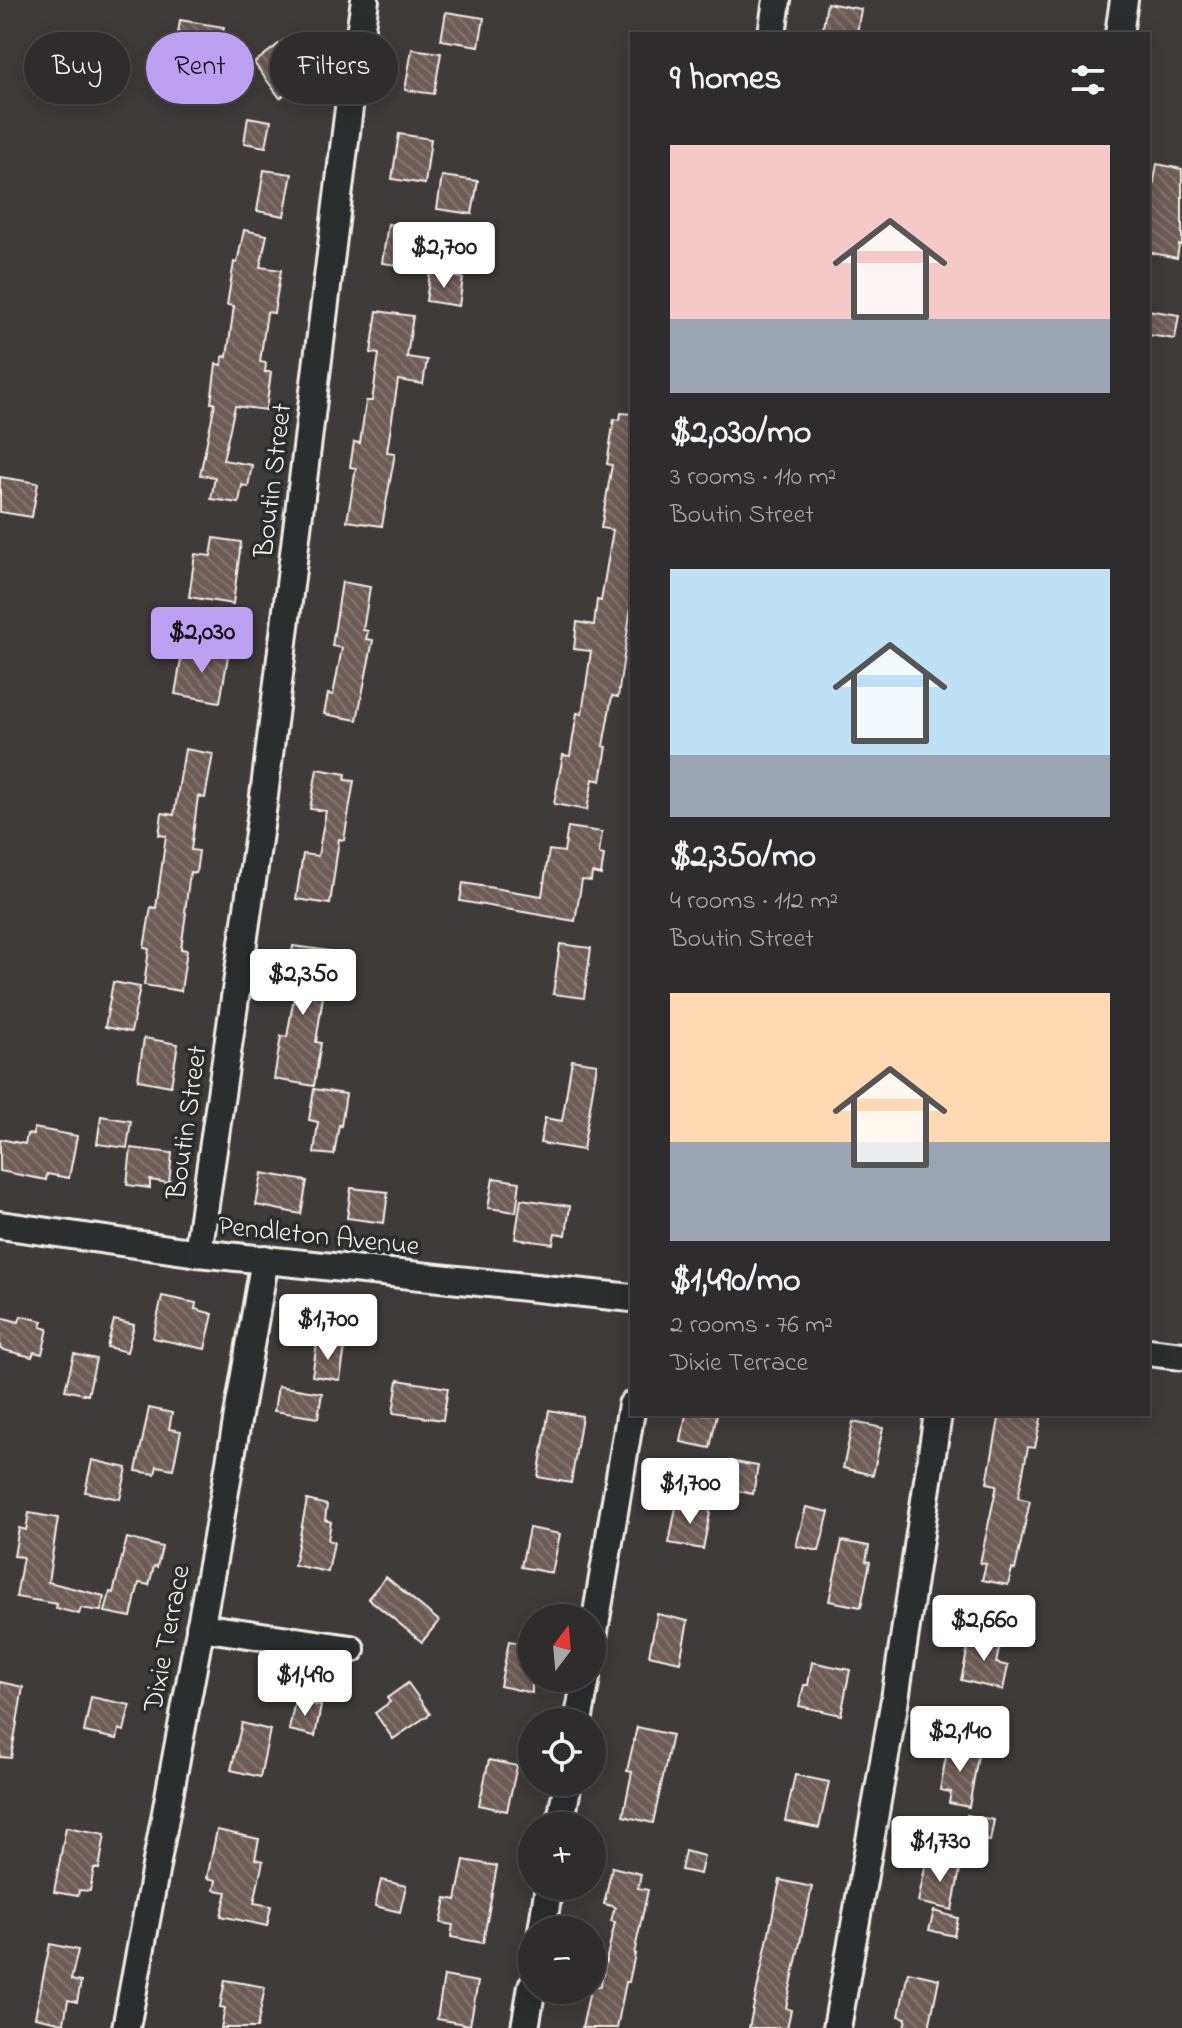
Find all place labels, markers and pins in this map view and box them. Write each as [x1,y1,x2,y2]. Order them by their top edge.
pin: $2,700 [379,222,509,290]
pin: $2,030 [137,607,267,675]
pin: $2,350 [238,949,368,1017]
pin: $1,700 [263,1294,393,1362]
pin: $1,700 [625,1458,755,1526]
pin: $2,660 [919,1595,1049,1663]
pin: $1,490 [240,1650,370,1718]
pin: $2,140 [895,1706,1025,1774]
pin: $1,730 [875,1816,1005,1884]

